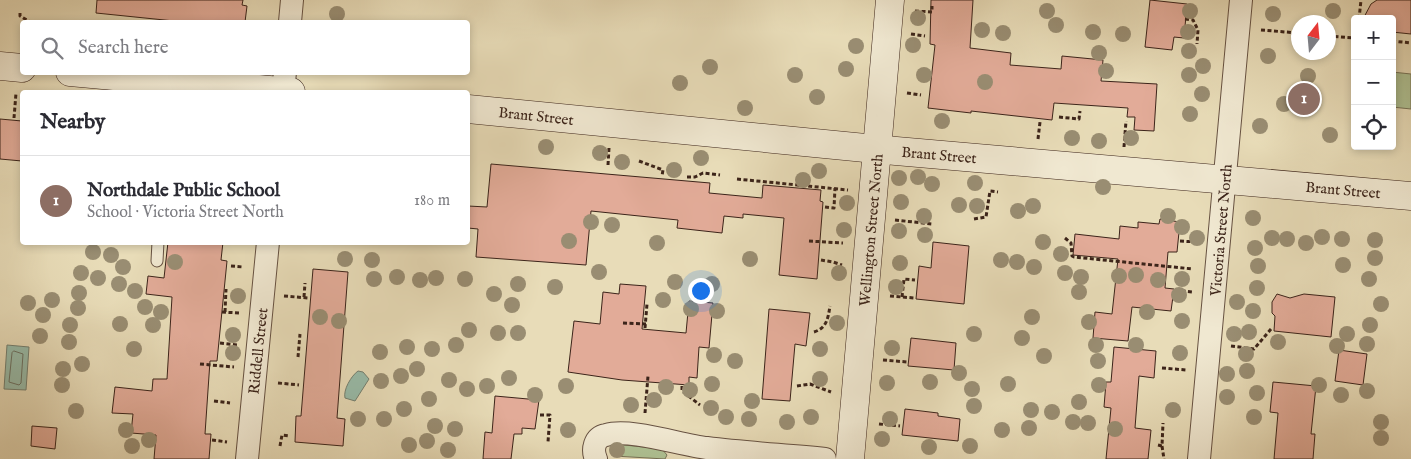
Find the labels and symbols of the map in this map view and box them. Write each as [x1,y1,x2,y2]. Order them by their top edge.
north arrow [1291,15,1336,60]
pin: 1 [1288,80,1320,118]
street label: Brant Street [497,103,575,130]
street label: Brant Street [900,143,977,168]
street label: Wellington Street North [855,153,888,307]
street label: Victoria Street North [1206,163,1237,298]
street label: Brant Street [1304,178,1381,203]
your location [688,278,714,304]
street label: Riddell Street [245,307,272,395]

